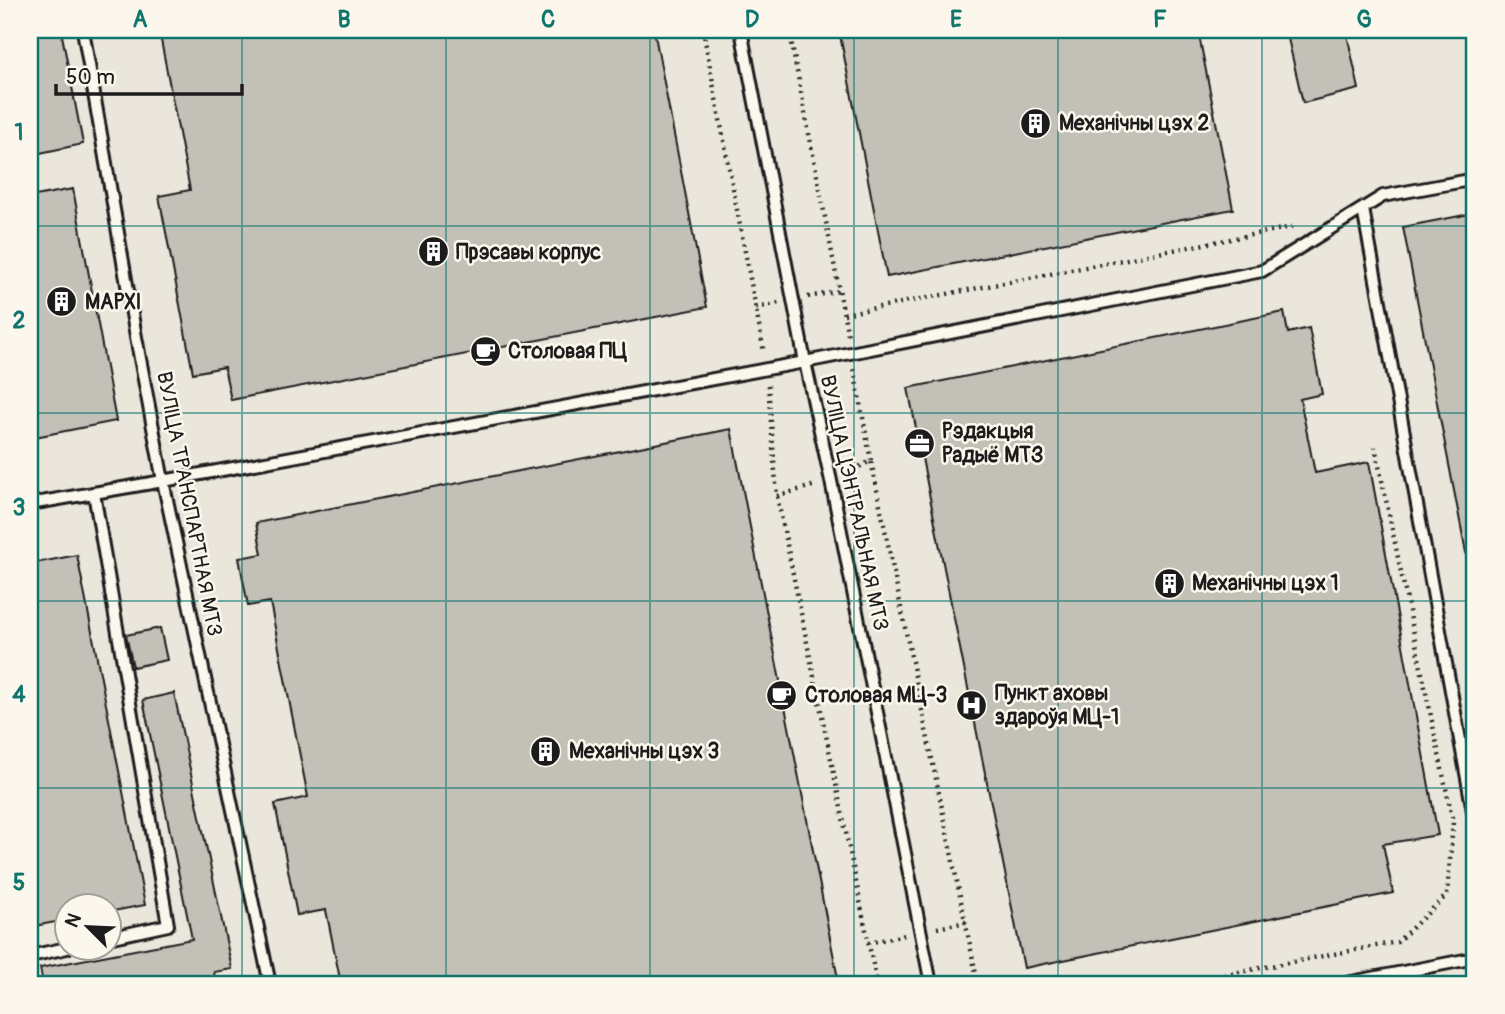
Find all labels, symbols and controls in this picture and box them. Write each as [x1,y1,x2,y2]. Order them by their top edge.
text: A [133,5,148,34]
text: B [337,5,351,34]
text: C [541,5,555,34]
text: D [745,5,759,34]
text: E [950,5,962,34]
text: F [1153,5,1167,34]
text: G [1356,5,1372,34]
scale bar [56,52,242,96]
text: 50 m [66,64,115,91]
building icon: Механічны цэх 2 [1019,106,1053,140]
place label: Механічны цэх 2 [1059,110,1210,137]
text: 1 [15,118,24,147]
building icon: Прэсавы корпус [416,235,450,269]
place label: Прэсавы корпус [456,239,601,266]
building icon: МАРХІ [45,285,79,319]
place label: МАРХІ [85,289,141,316]
text: 2 [13,306,26,335]
cafe icon: Столовая ПЦ [468,334,502,368]
place label: Столовая ПЦ [508,338,627,365]
street label: ВУЛІЦА ТРАНСПАРТНАЯ МТЗ [150,369,228,639]
street label: ВУЛІЦА ЦЭНТРАЛЬНАЯ МТЗ [814,373,894,633]
place label: Рэдакцыя Радыё МТЗ [942,418,1044,469]
office icon: Рэдакцыя Радыё МТЗ [902,426,936,460]
text: 3 [13,493,25,522]
building icon: Механічны цэх 1 [1152,566,1186,600]
place label: Механічны цэх 1 [1192,570,1339,597]
cafe icon: Столовая МЦ-3 [765,678,799,712]
text: 4 [12,680,26,709]
place label: Пункт аховы здароўя МЦ-1 [995,680,1119,731]
place label: Столовая МЦ-3 [805,682,947,709]
hospital icon: Пункт аховы здароўя МЦ-1 [955,688,989,722]
building icon: Механічны цэх 3 [529,734,563,768]
place label: Механічны цэх 3 [569,738,719,765]
text: 5 [13,868,25,897]
north arrow [52,892,122,962]
text: N [60,910,87,931]

